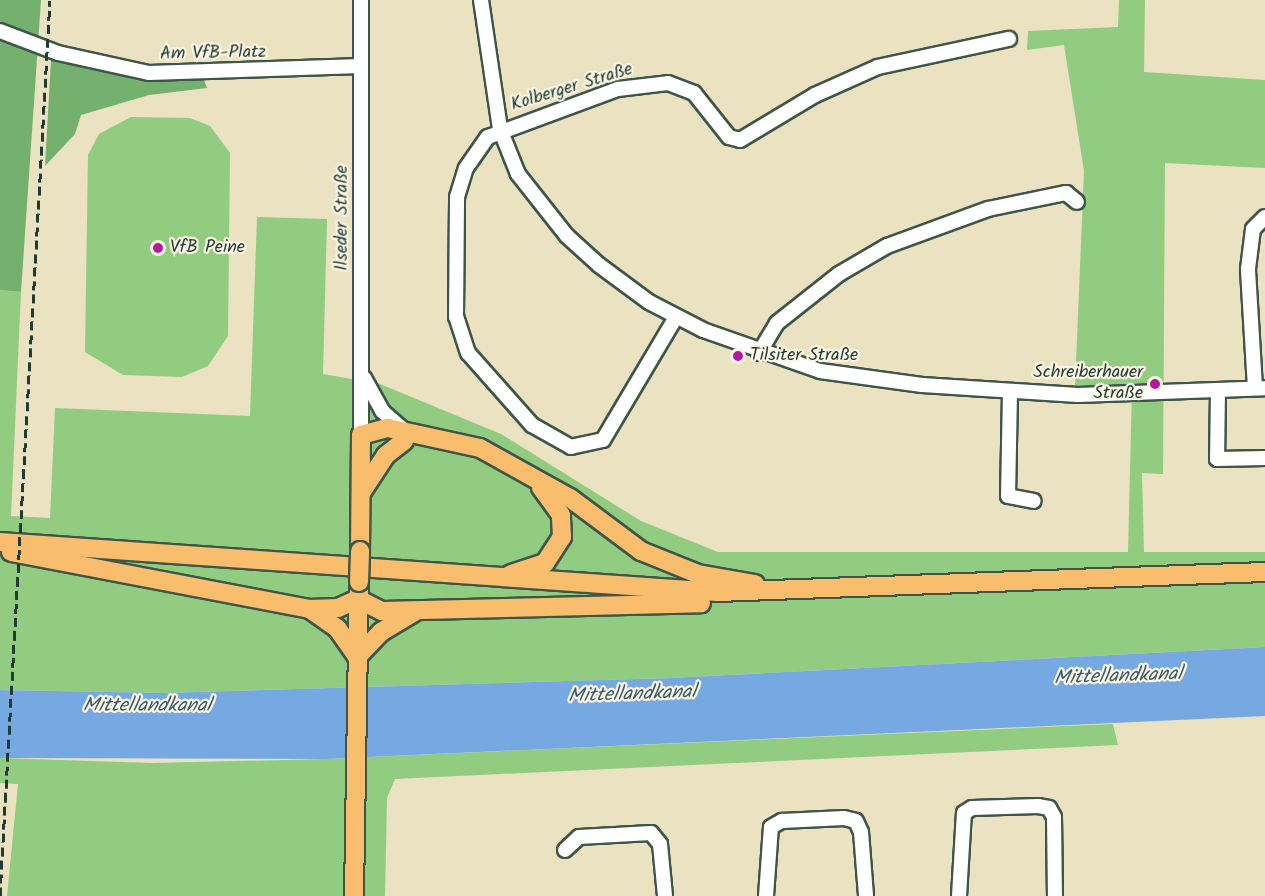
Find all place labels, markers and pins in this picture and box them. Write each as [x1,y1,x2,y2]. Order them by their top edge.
place label: VfB Peine [170,237,245,259]
marker: VfB Peine [151,241,165,255]
place label: Tilsiter Straße [750,345,858,367]
marker: Tilsiter Straße [731,349,745,363]
place label: Schreiberhauer Straße [1033,363,1143,406]
marker: Schreiberhauer Straße [1148,377,1162,391]

